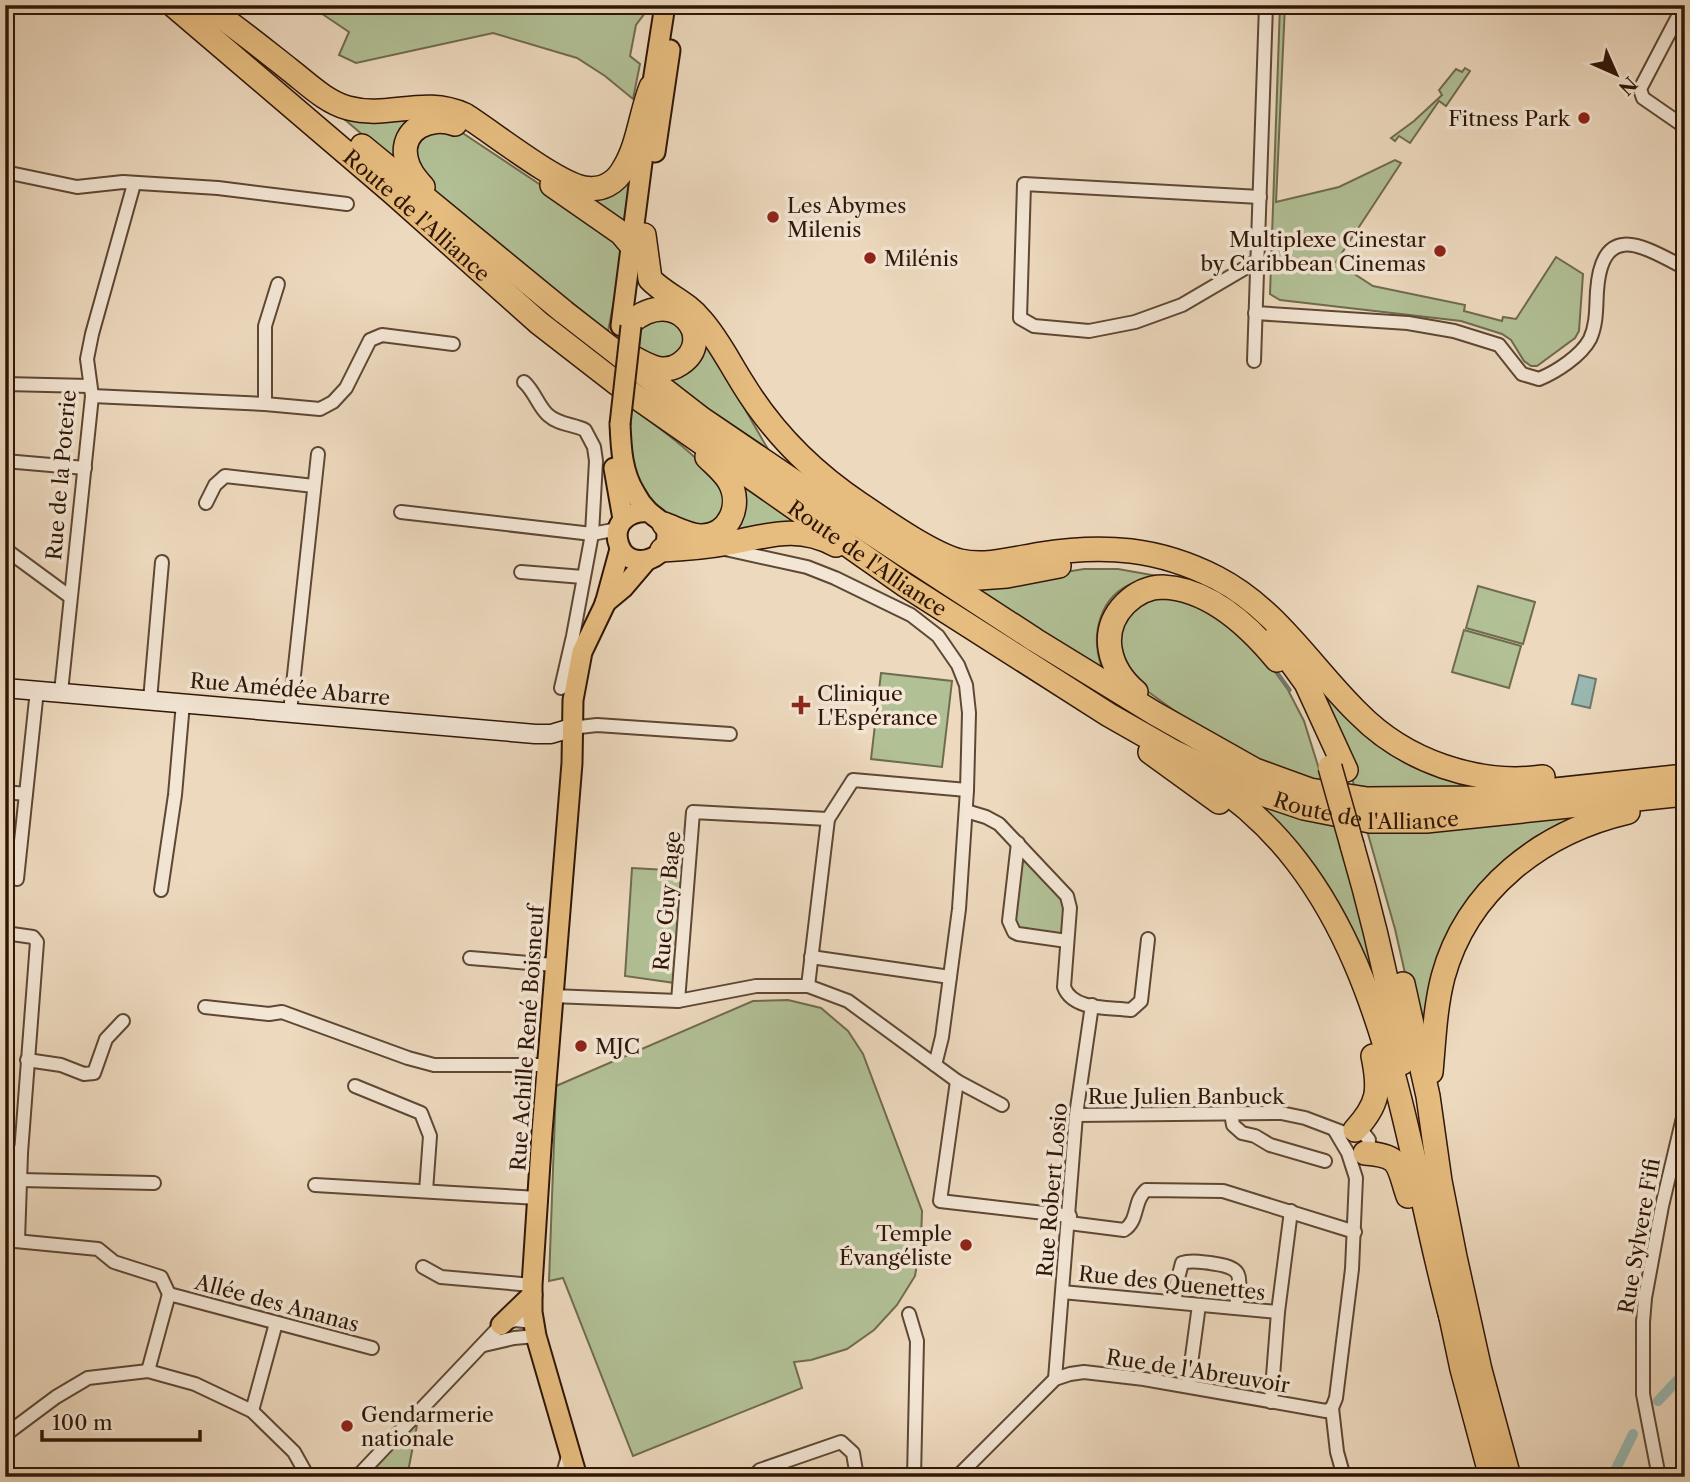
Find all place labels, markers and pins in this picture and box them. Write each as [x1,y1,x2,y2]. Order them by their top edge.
place label: Fitness Park [1448,106,1571,131]
marker: Fitness Park [1576,110,1592,126]
place label: Les Abymes Milenis [787,193,906,242]
marker: Les Abymes Milenis [765,209,781,225]
place label: Multiplexe Cinestar by Caribbean Cinemas [1200,227,1426,276]
marker: Multiplexe Cinestar by Caribbean Cinemas [1432,243,1448,259]
place label: Milénis [884,246,958,271]
marker: Milénis [862,250,878,266]
place label: Clinique L'Espérance [817,681,938,730]
marker: Clinique L'Espérance [791,695,811,715]
place label: MJC [595,1034,640,1059]
marker: MJC [573,1038,589,1054]
place label: Temple Évangéliste [839,1221,952,1270]
marker: Temple Évangéliste [958,1237,974,1253]
place label: Gendarmerie nationale [361,1402,494,1451]
marker: Gendarmerie nationale [339,1418,355,1434]

